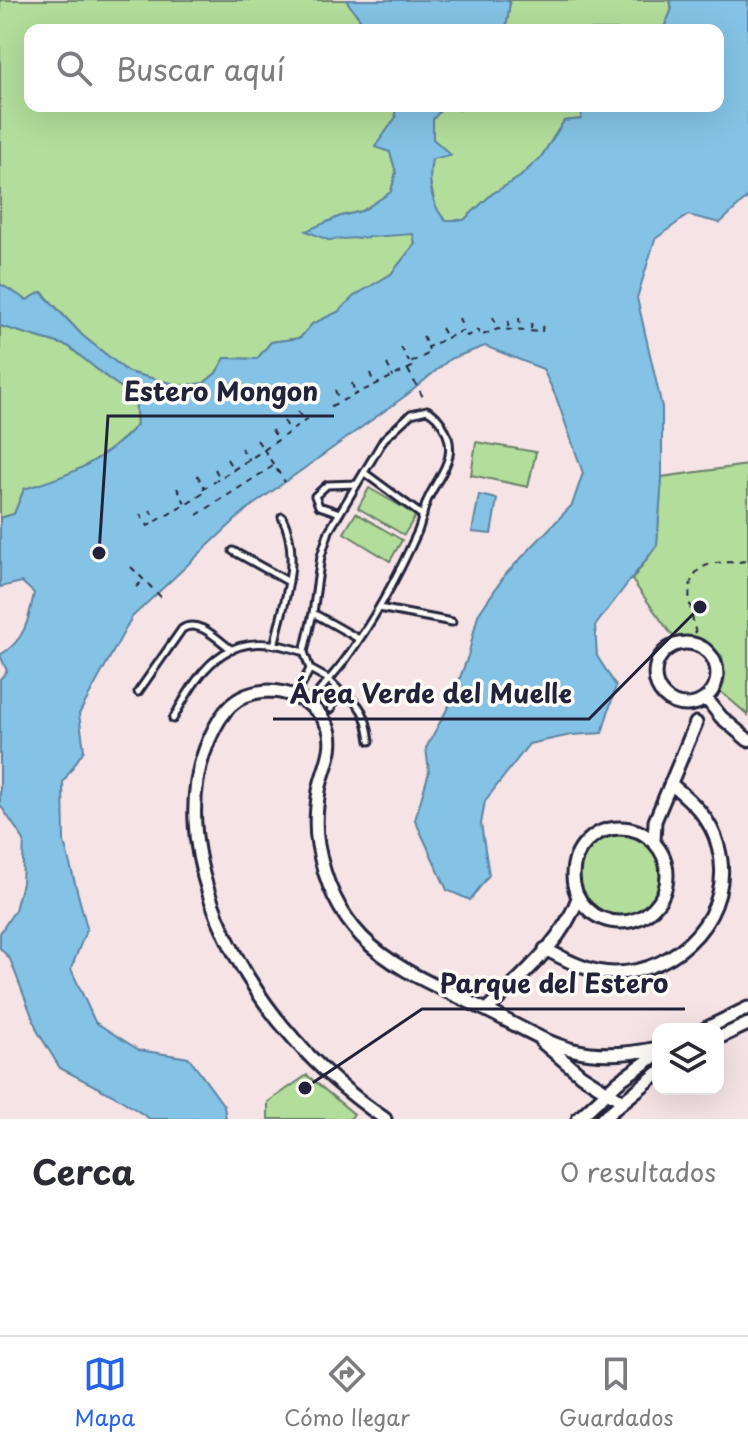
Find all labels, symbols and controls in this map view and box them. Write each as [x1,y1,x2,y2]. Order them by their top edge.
search box [24,24,724,112]
icon: search [52,46,96,90]
text: Buscar aquí [116,46,285,91]
callout: Estero Mongon [108,366,334,416]
text: Estero Mongon [124,371,318,410]
callout: Área Verde del Muelle [273,669,589,719]
text: Área Verde del Muelle [290,673,572,712]
callout: Parque del Estero [422,959,685,1009]
text: Parque del Estero [440,963,668,1002]
map controls [652,1023,724,1095]
button: layers [652,1023,724,1095]
text: Cerca [32,1145,135,1197]
text: 0 resultados [560,1152,716,1191]
tab: Mapa [75,1352,135,1433]
tab: Cómo llegar [284,1352,410,1433]
tab: Guardados [559,1352,673,1433]

